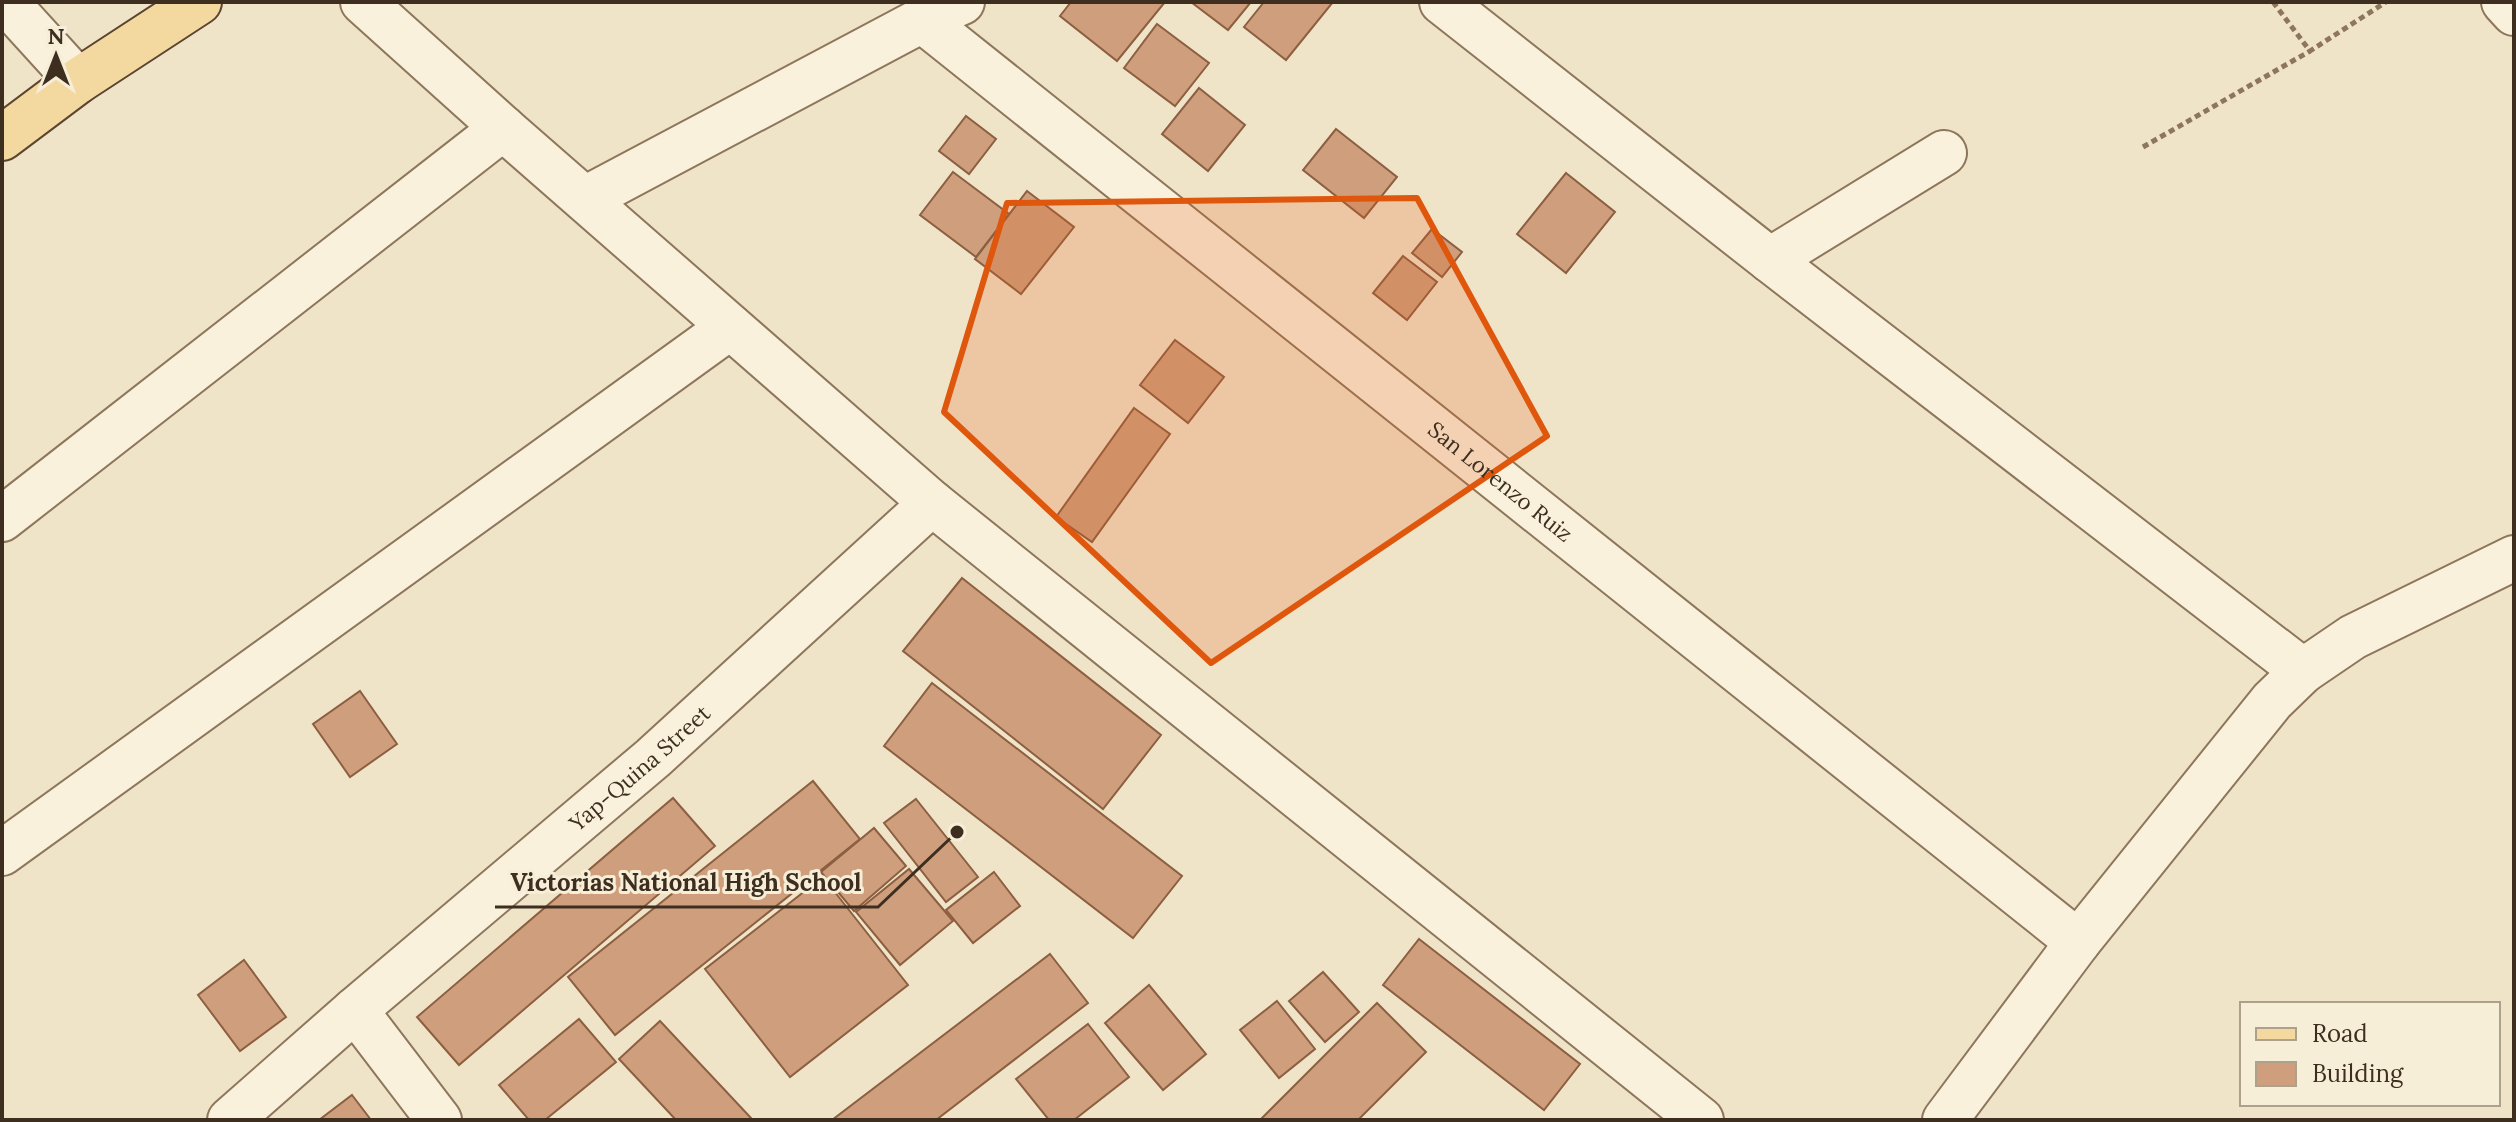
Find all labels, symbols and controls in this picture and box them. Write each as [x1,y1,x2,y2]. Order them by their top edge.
north arrow [16,16,96,96]
text: N [47,22,65,50]
street label: San Lorenzo Ruiz [1422,415,1579,548]
street label: Yap-Quina Street [562,699,716,838]
callout: Victorias National High School [495,859,878,907]
text: Victorias National High School [510,867,862,898]
legend [2240,1002,2500,1106]
text: Road [2312,1018,2368,1049]
text: Building [2312,1058,2404,1089]

